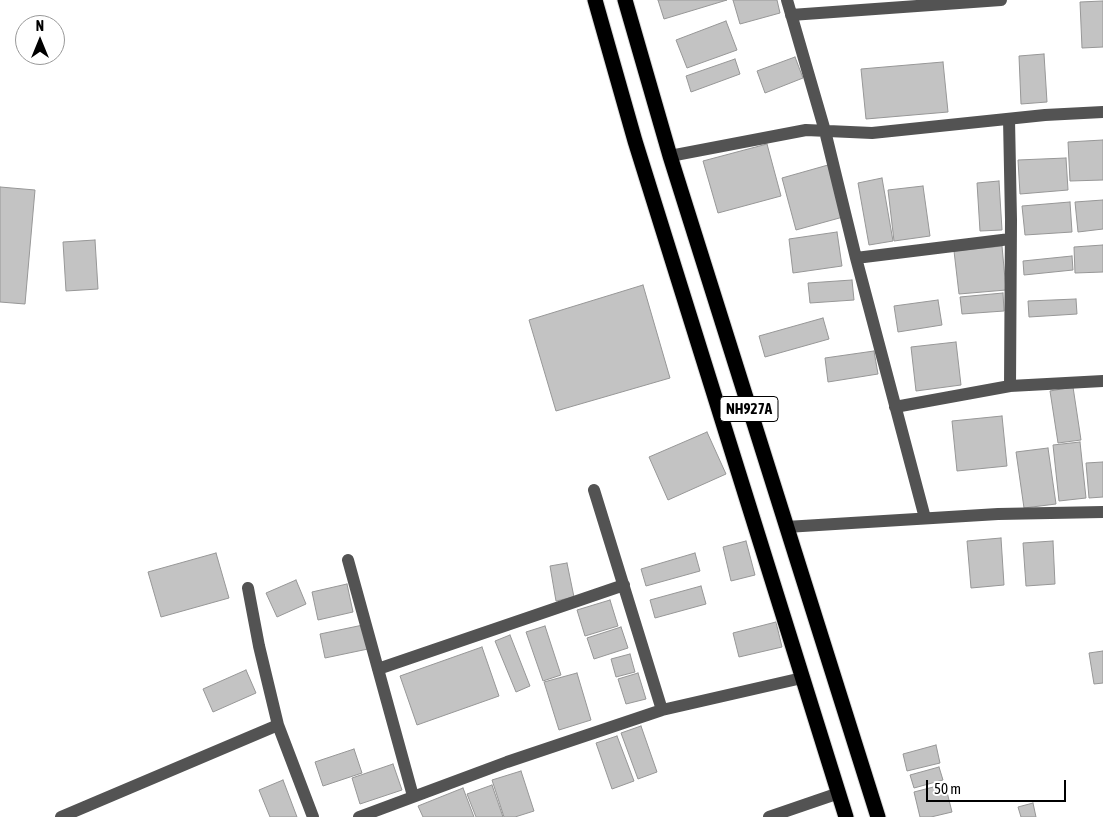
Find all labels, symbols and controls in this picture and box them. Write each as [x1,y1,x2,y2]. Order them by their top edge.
north arrow [15,15,65,65]
text: N [36,18,44,34]
road number: NH927A [720,396,778,422]
scale bar [928,770,1068,802]
text: 50 m [934,780,961,797]

